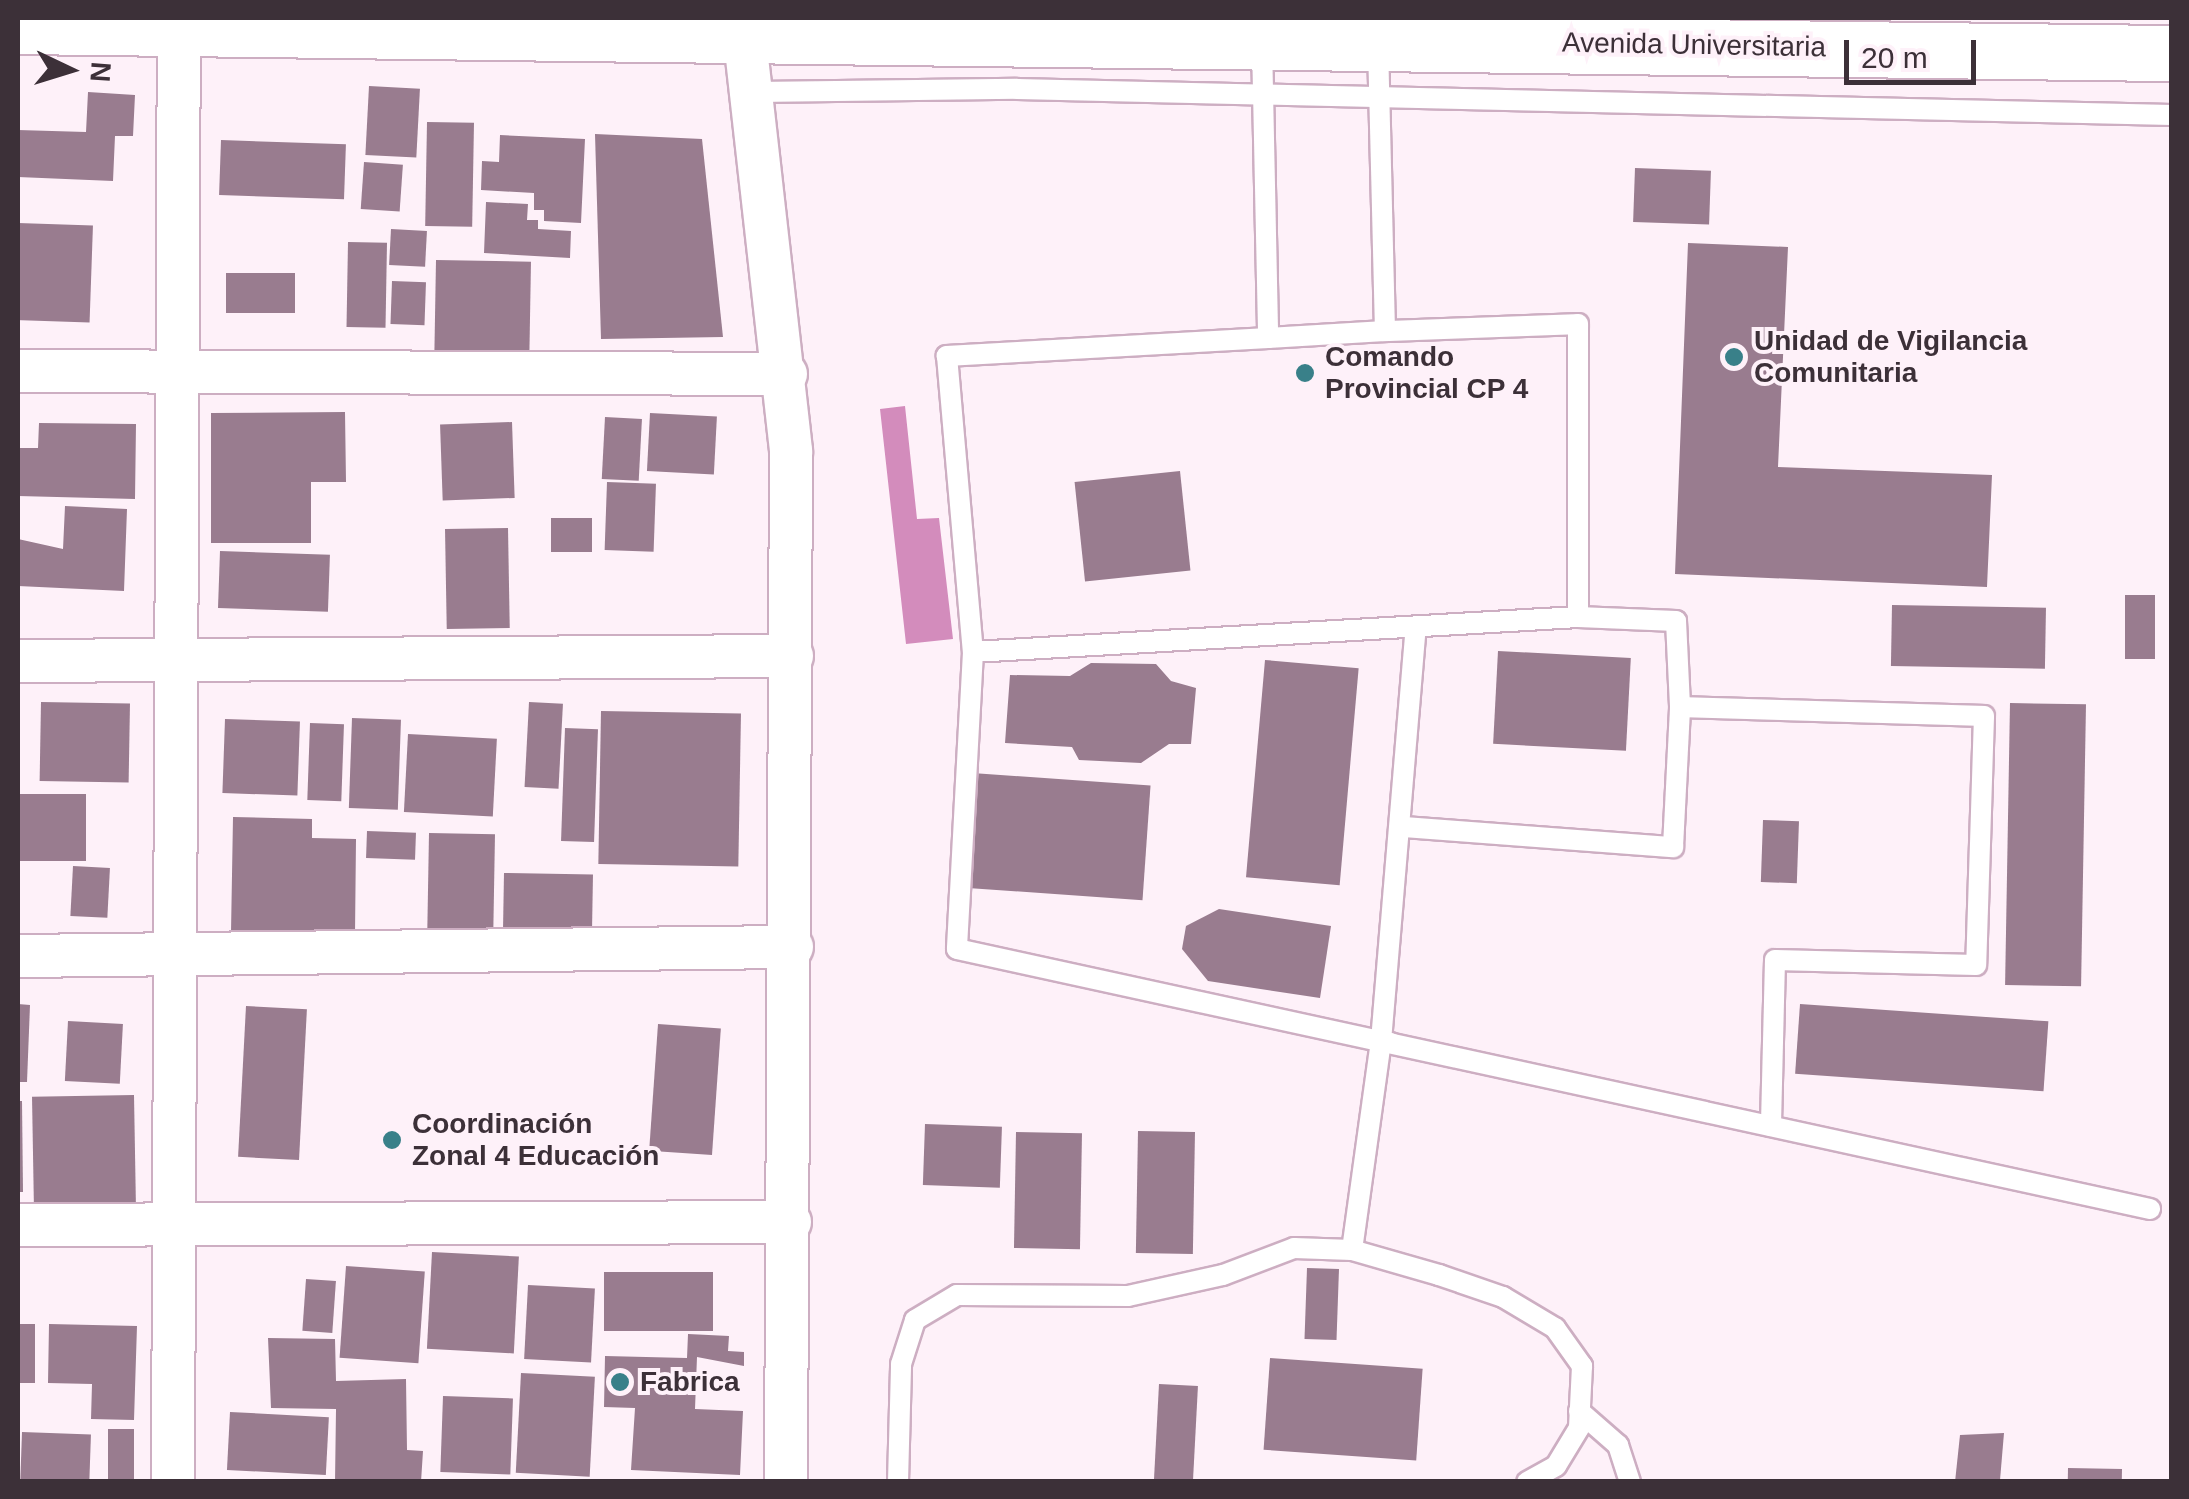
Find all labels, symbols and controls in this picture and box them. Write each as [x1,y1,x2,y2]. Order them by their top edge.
north arrow [20,20,120,120]
scale bar [1849,20,1982,82]
street label: Avenida Universitaria [1562,26,1826,64]
text: 20 m [1861,41,1928,74]
text: N [84,61,117,83]
place label: Unidad de Vigilancia Comunitaria [1754,324,2027,390]
place label: Comando Provincial CP 4 [1325,340,1529,406]
marker: Unidad de Vigilancia Comunitaria [1723,346,1745,368]
marker: Comando Provincial CP 4 [1294,362,1316,384]
place label: Coordinación Zonal 4 Educación [412,1107,659,1173]
marker: Coordinación Zonal 4 Educación [381,1129,403,1151]
place label: Fabrica [640,1365,740,1399]
marker: Fabrica [609,1371,631,1393]

